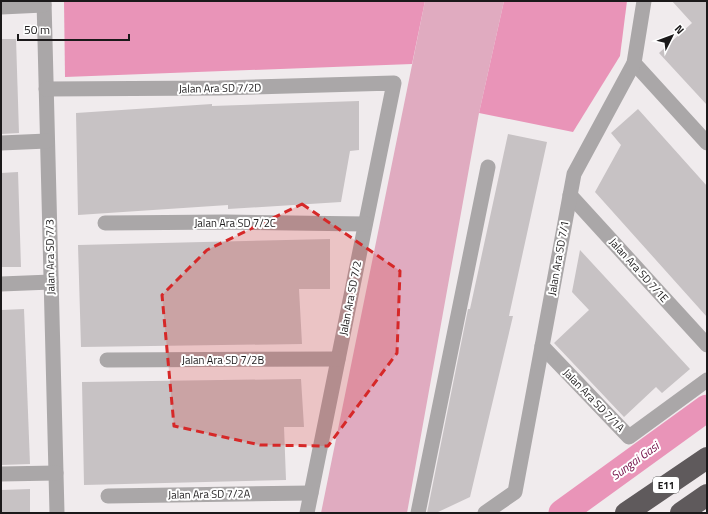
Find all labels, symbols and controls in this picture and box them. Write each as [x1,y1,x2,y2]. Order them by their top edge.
scale bar [18,16,129,42]
north arrow [652,16,692,56]
text: 50 m [24,20,50,39]
text: N [671,21,688,37]
street label: Jalan Ara SD 7/2D [178,79,262,97]
street label: Jalan Ara SD 7/2C [194,215,276,231]
street label: Jalan Ara SD 7/3 [41,219,59,295]
street label: Jalan Ara SD 7/1 [544,219,572,297]
street label: Jalan Ara SD 7/1E [606,234,672,306]
street label: Jalan Ara SD 7/2 [335,259,365,337]
street label: Jalan Ara SD 7/2B [182,352,264,368]
street label: Jalan Ara SD 7/1A [560,365,629,435]
water label: Sungai Gasi [607,436,664,484]
road number: E11 [653,477,679,493]
street label: Jalan Ara SD 7/2A [168,485,251,503]

